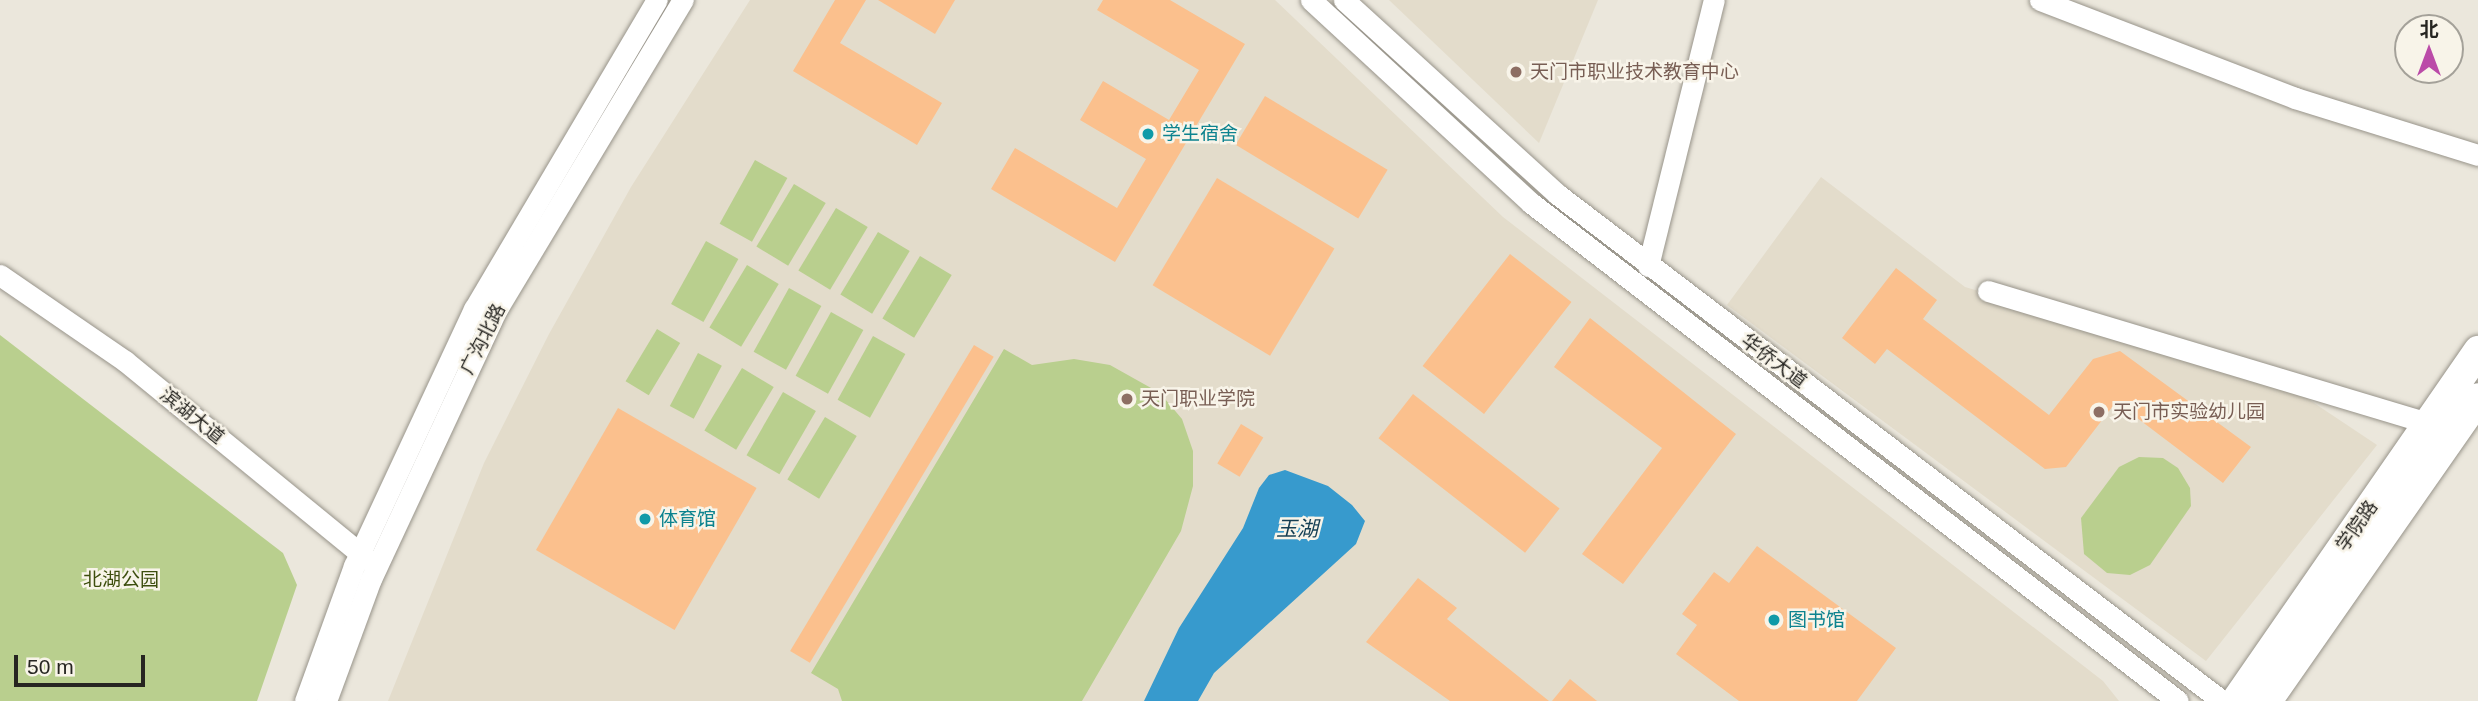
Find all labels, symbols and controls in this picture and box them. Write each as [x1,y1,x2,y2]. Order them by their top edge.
north arrow [2394,14,2464,84]
text: 北 [2419,19,2439,40]
place label: 天门市职业技术教育中心 [1530,61,1739,83]
marker: 天门市职业技术教育中心 [1508,64,1524,80]
place label: 学生宿舍 [1162,123,1238,145]
marker: 学生宿舍 [1140,126,1156,142]
street label: 广沟北路 [456,300,510,378]
street label: 华侨大道 [1737,329,1811,393]
street label: 滨湖大道 [155,383,229,449]
place label: 天门职业学院 [1141,388,1255,410]
marker: 天门职业学院 [1119,391,1135,407]
place label: 天门市实验幼儿园 [2113,401,2265,423]
marker: 天门市实验幼儿园 [2091,404,2107,420]
street label: 学院路 [2331,496,2383,556]
place label: 体育馆 [659,508,716,530]
marker: 体育馆 [637,511,653,527]
water label: 玉湖 [1276,516,1318,542]
park label: 北湖公园 [83,569,159,591]
place label: 图书馆 [1788,609,1845,631]
marker: 图书馆 [1766,612,1782,628]
scale bar [18,642,149,686]
text: 50 m [27,655,74,678]

